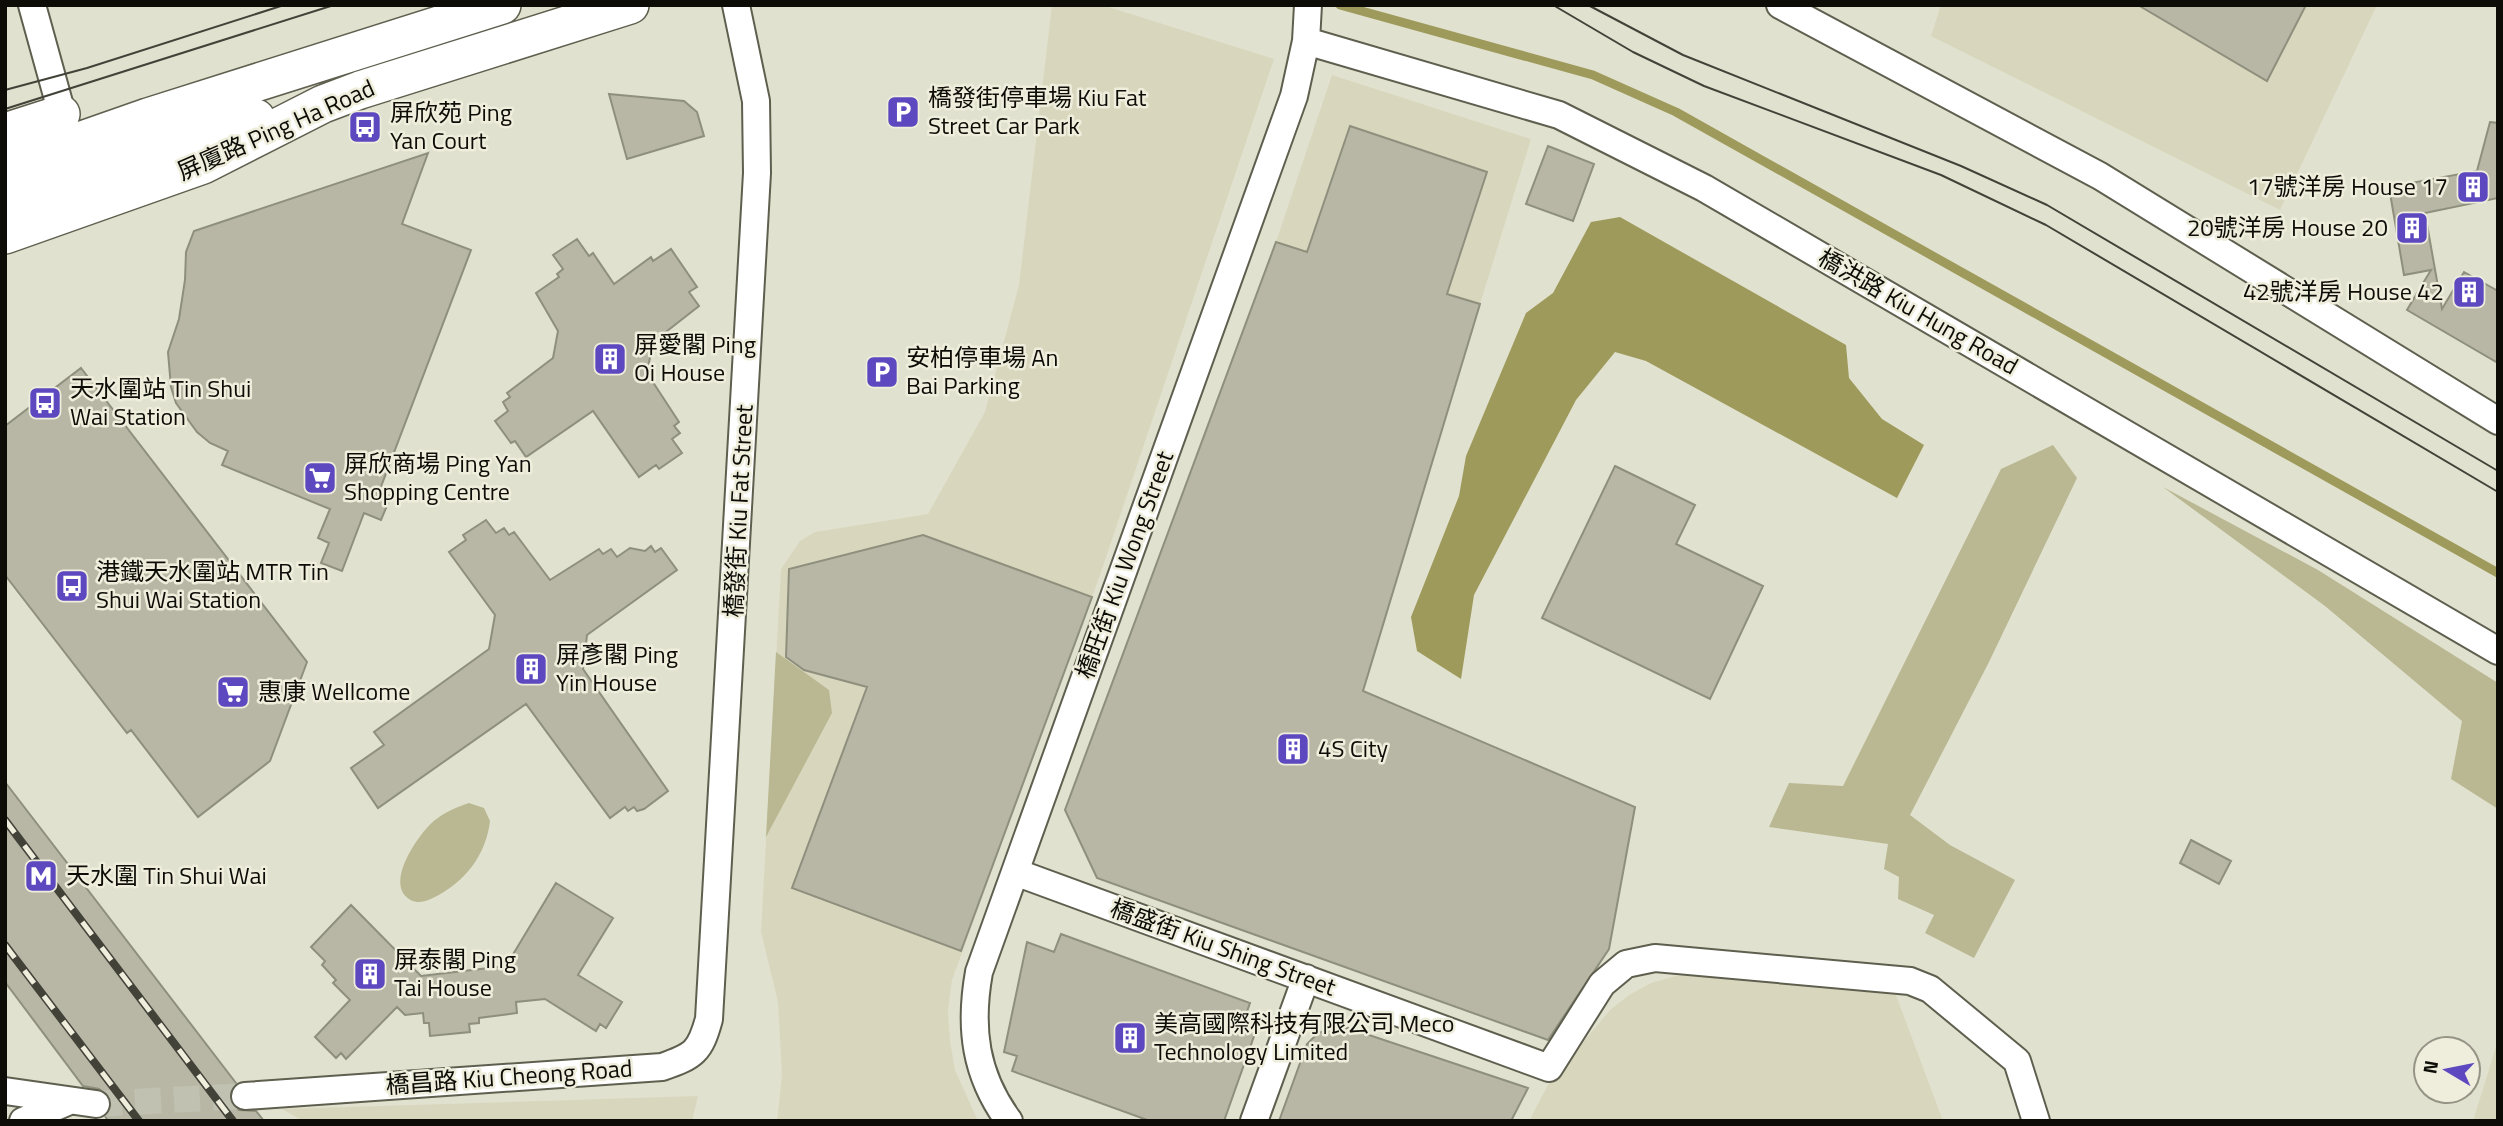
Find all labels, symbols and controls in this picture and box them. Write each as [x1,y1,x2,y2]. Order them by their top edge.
street label: 屏廈路 Ping Ha Road [171,69,380,189]
place label: 橋發街停車場 Kiu Fat Street Car Park [928,79,1147,143]
parking icon: 橋發街停車場 Kiu Fat Street Car Park [884,93,922,131]
place label: 屏欣苑 Ping Yan Court [390,94,512,158]
bus stop icon: 屏欣苑 Ping Yan Court [346,108,384,146]
place label: 17號洋房 House 17 [2247,168,2448,204]
building icon: 17號洋房 House 17 [2454,168,2492,206]
place label: 20號洋房 House 20 [2187,209,2388,245]
building icon: 20號洋房 House 20 [2393,209,2431,247]
street label: 橋洪路 Kiu Hung Road [1812,239,2025,383]
place label: 42號洋房 House 42 [2243,273,2444,309]
building icon: 42號洋房 House 42 [2450,273,2488,311]
place label: 屏愛閣 Ping Oi House [634,326,756,390]
place label: 安柏停車場 An Bai Parking [906,339,1058,403]
building icon: 屏愛閣 Ping Oi House [591,340,629,378]
parking icon: 安柏停車場 An Bai Parking [863,353,901,391]
place label: 天水圍站 Tin Shui Wai Station [70,370,251,434]
bus stop icon: 天水圍站 Tin Shui Wai Station [26,384,64,422]
street label: 橋發街 Kiu Fat Street [714,403,762,619]
place label: 屏欣商場 Ping Yan Shopping Centre [344,445,532,509]
street label: 橋旺街 Kiu Wong Street [1066,445,1182,684]
supermarket icon: 屏欣商場 Ping Yan Shopping Centre [301,459,339,497]
place label: 港鐵天水圍站 MTR Tin Shui Wai Station [96,553,329,617]
bus stop icon: 港鐵天水圍站 MTR Tin Shui Wai Station [53,567,91,605]
place label: 屏彥閣 Ping Yin House [556,636,678,700]
building icon: 屏彥閣 Ping Yin House [512,650,550,688]
supermarket icon: 惠康 Wellcome [214,673,252,711]
place label: 惠康 Wellcome [258,673,410,709]
building icon: 4S City [1274,730,1312,768]
place label: 4S City [1318,730,1388,766]
metro station icon: 天水圍 Tin Shui Wai [22,857,60,895]
place label: 天水圍 Tin Shui Wai [66,857,267,893]
street label: 橋盛街 Kiu Shing Street [1105,889,1342,1005]
place label: 屏泰閣 Ping Tai House [394,941,516,1005]
building icon: 屏泰閣 Ping Tai House [351,955,389,993]
place label: 美高國際科技有限公司 Meco Technology Limited [1154,1005,1454,1069]
building icon: 美高國際科技有限公司 Meco Technology Limited [1111,1019,1149,1057]
north arrow [2412,1035,2482,1105]
street label: 橋昌路 Kiu Cheong Road [384,1049,634,1103]
text: N [2414,1058,2445,1076]

